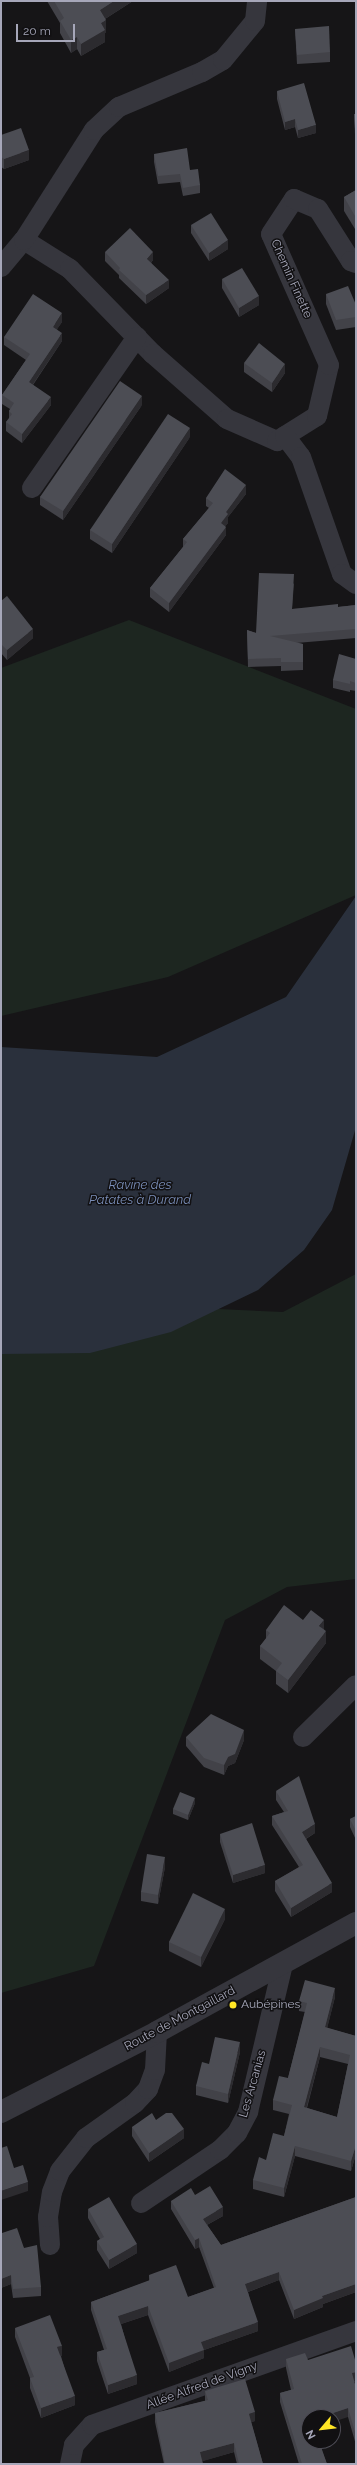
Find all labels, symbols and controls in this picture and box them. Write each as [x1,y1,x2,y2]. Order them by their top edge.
scale bar [18,16,77,42]
text: 20 m [23,24,51,38]
street label: Chemin Finette [267,237,315,321]
water label: Ravine des Patates à Durand [89,1178,191,1209]
street label: Route de Montgaillard [122,1984,238,2054]
place label: Aubépines [241,1998,300,2012]
marker: Aubépines [228,2000,238,2010]
street label: Les Arcanias [236,2048,270,2120]
street label: Allée Alfred de Vigny [144,2359,260,2413]
north arrow [301,2409,341,2449]
text: N [303,2428,319,2441]

